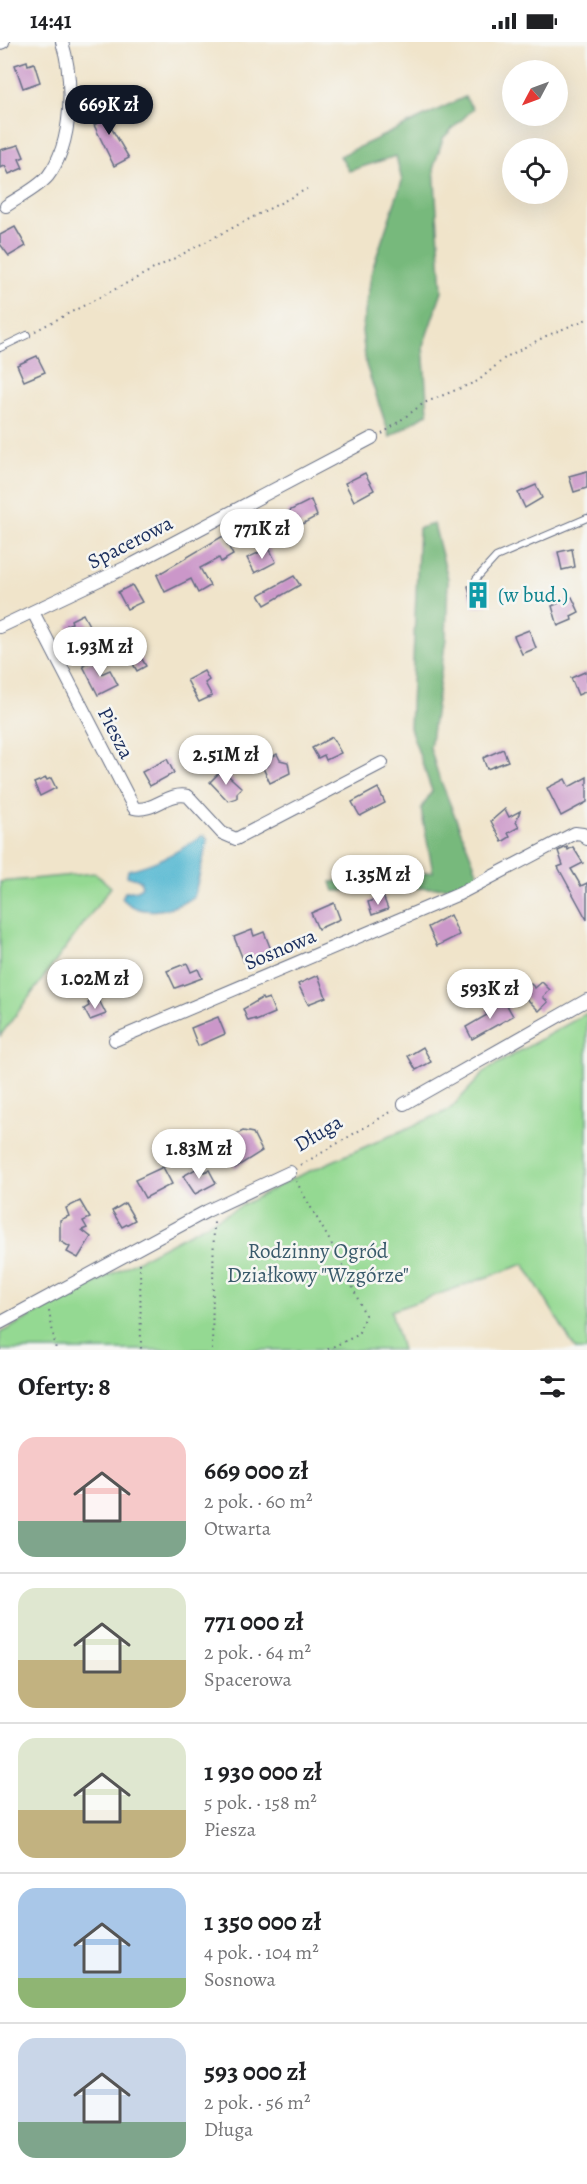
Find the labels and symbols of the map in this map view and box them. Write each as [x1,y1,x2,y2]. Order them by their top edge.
north arrow [502,60,568,126]
pin: 669K zł [54,85,164,136]
street label: Spacerowa [83,508,178,575]
pin: 771K zł [207,509,317,560]
building icon: (w bud.) [463,580,493,610]
place label: (w bud.) [498,581,568,609]
pin: 1.93M zł [38,627,162,678]
street label: Piesza [91,702,141,764]
pin: 2.51M zł [164,735,288,786]
pin: 1.35M zł [316,855,440,906]
street label: Sosnowa [240,921,320,977]
pin: 1.02M zł [33,959,157,1010]
pin: 593K zł [435,969,545,1020]
street label: Długa [289,1108,348,1158]
pin: 1.83M zł [137,1129,261,1180]
park label: Rodzinny Ogród Działkowy "Wzgórze" [227,1237,409,1289]

